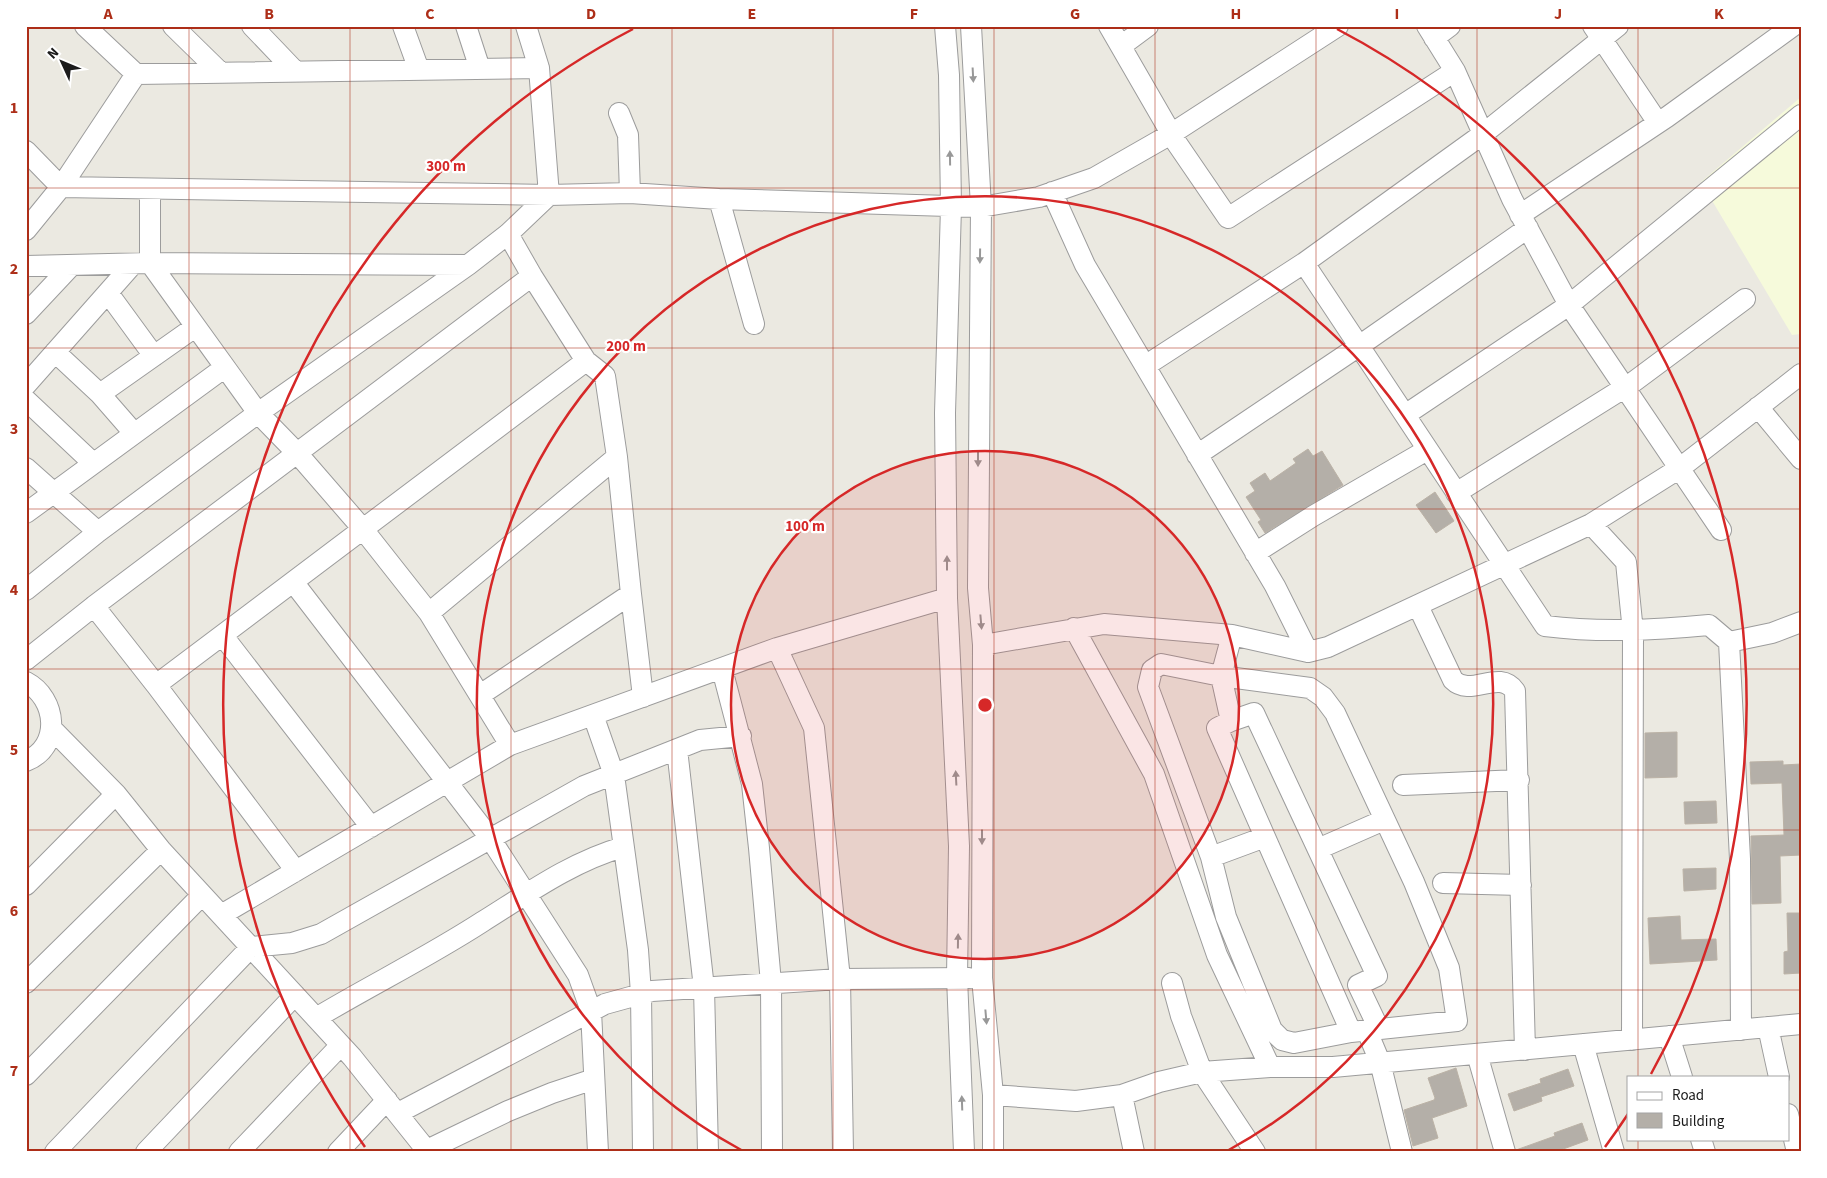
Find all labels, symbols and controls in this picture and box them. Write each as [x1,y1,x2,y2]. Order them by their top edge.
text: A [102,3,113,25]
text: B [264,3,274,25]
text: C [425,3,435,25]
text: D [586,3,596,25]
text: E [748,3,756,25]
text: F [910,3,918,25]
text: G [1070,3,1080,25]
text: H [1231,3,1241,25]
text: I [1395,3,1399,25]
text: J [1554,3,1562,25]
text: K [1714,3,1724,25]
north arrow [38,38,88,88]
text: N [43,43,64,64]
one-way arrow [970,67,978,83]
text: 1 [10,97,18,119]
one-way arrow [946,150,954,166]
text: 300 m [426,156,466,177]
one-way arrow [976,248,984,264]
text: 2 [10,258,18,280]
text: 200 m [606,336,646,357]
text: 3 [10,418,18,440]
one-way arrow [974,452,982,468]
text: 100 m [785,516,825,537]
one-way arrow [943,555,951,571]
text: 4 [10,579,19,601]
one-way arrow [977,614,985,630]
centre of rings [976,696,994,714]
text: 5 [10,739,18,761]
one-way arrow [951,770,959,786]
one-way arrow [978,829,986,845]
text: 6 [10,900,18,922]
one-way arrow [954,932,962,948]
one-way arrow [982,1009,990,1025]
text: 7 [10,1060,18,1082]
legend [1627,1076,1790,1140]
text: Road [1672,1085,1704,1106]
one-way arrow [958,1095,966,1111]
text: Building [1672,1111,1725,1132]

